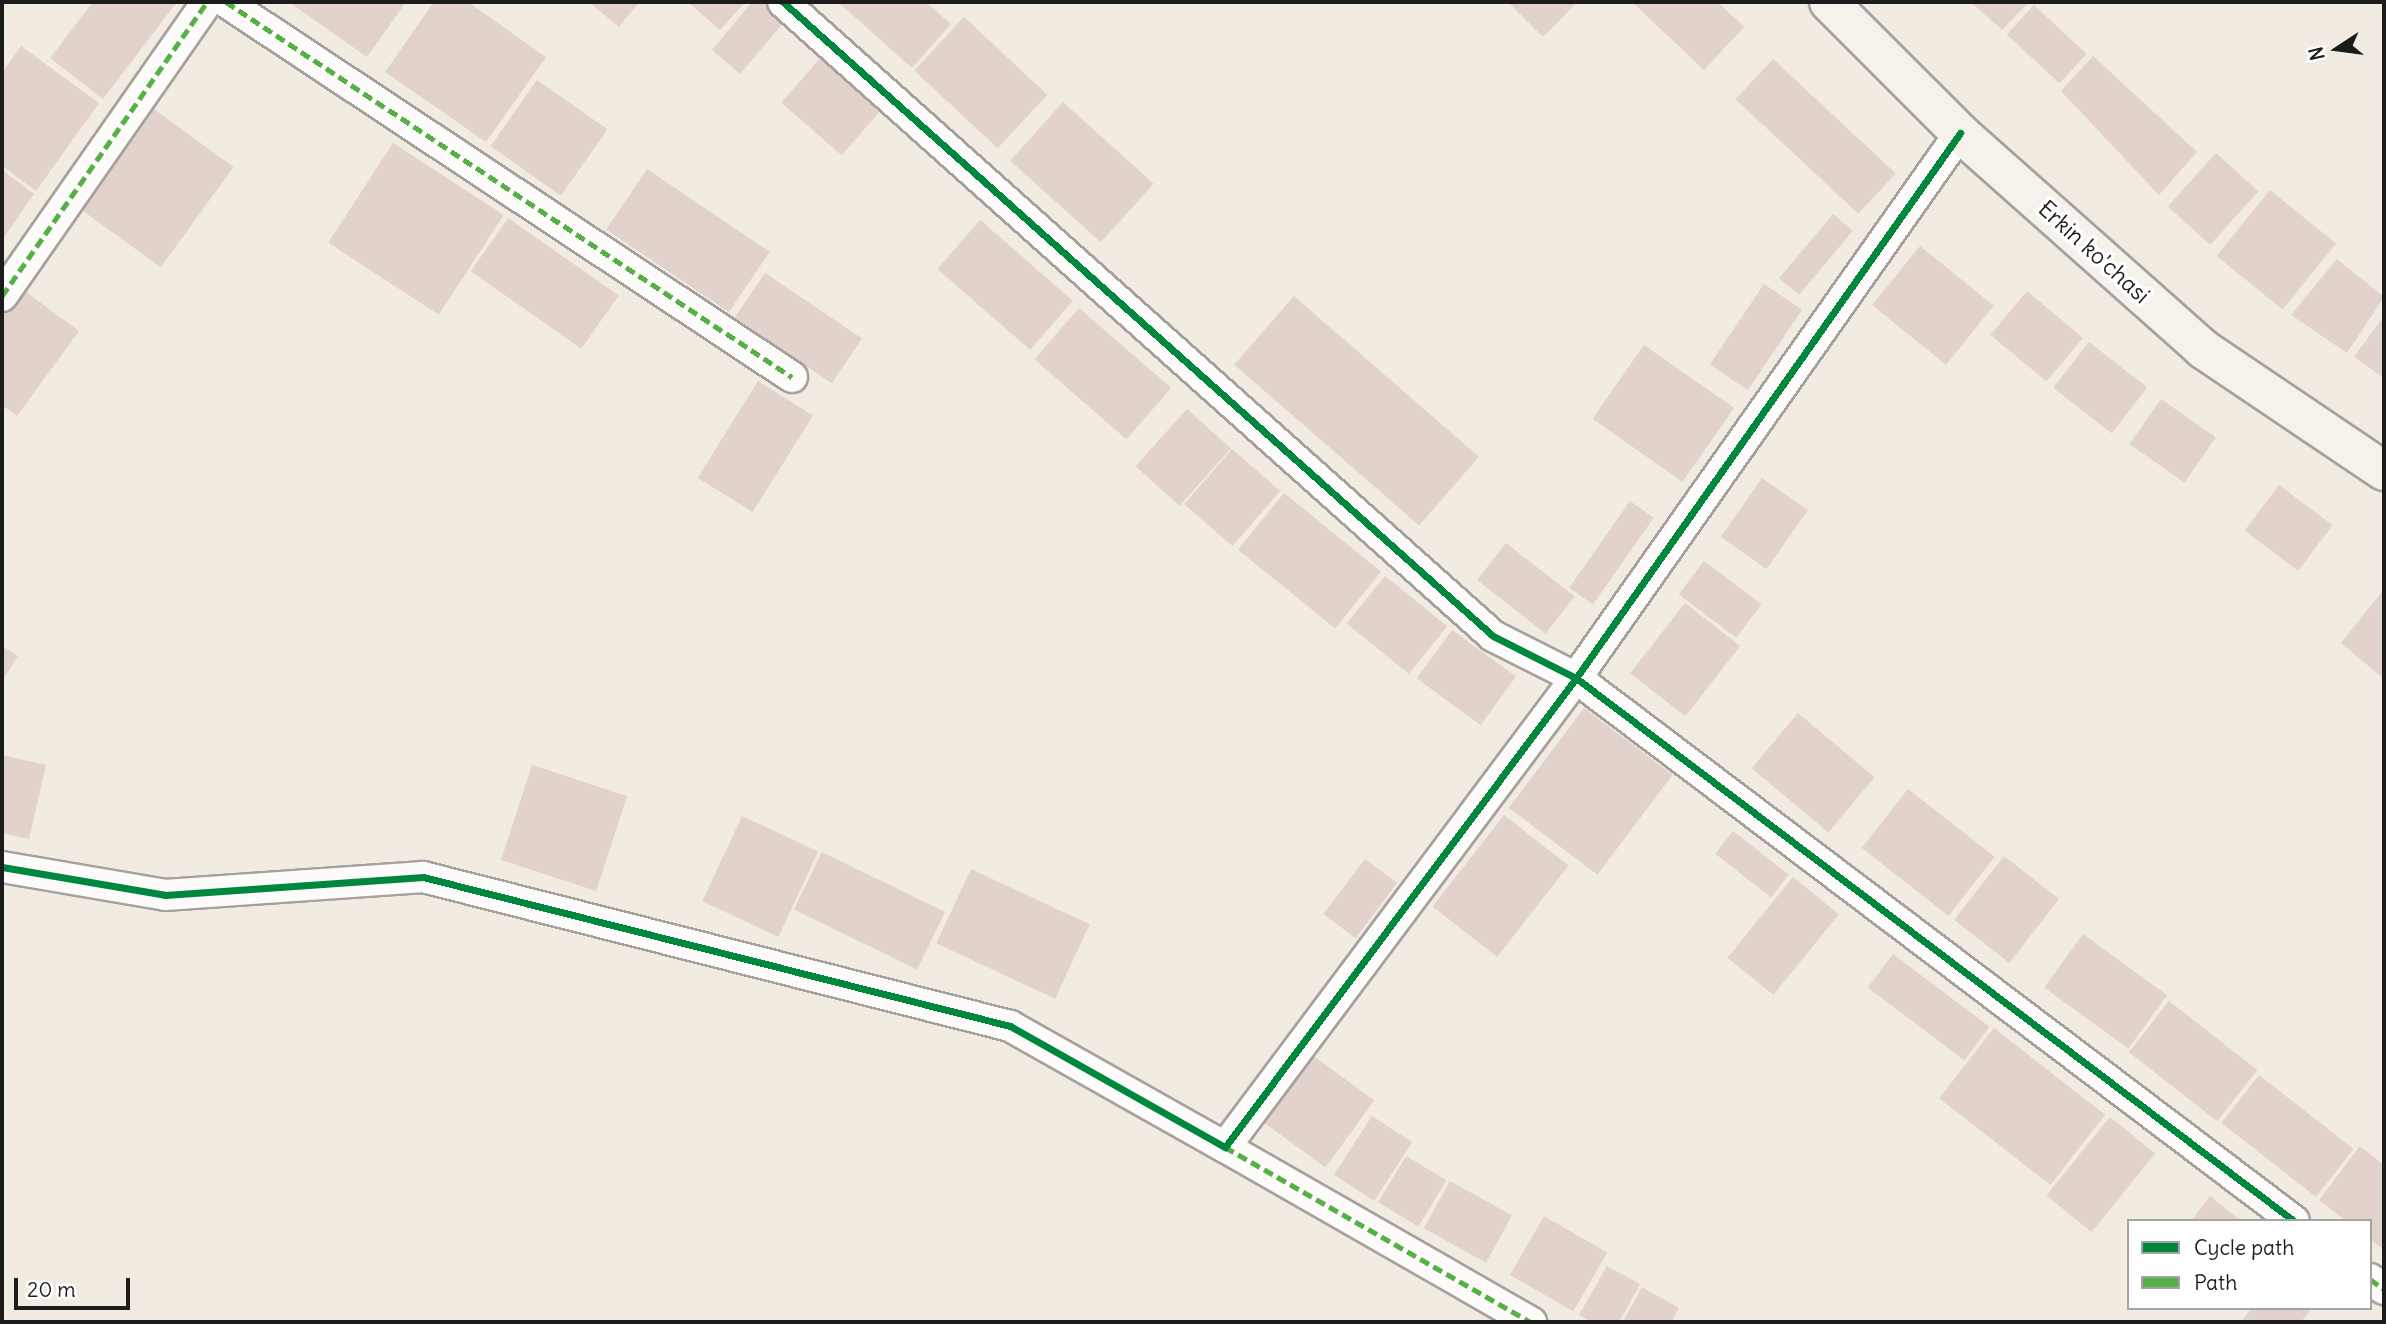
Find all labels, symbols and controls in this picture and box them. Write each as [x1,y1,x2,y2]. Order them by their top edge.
north arrow [2302,14,2372,84]
text: N [2303,45,2330,63]
street label: Erkin ko'chasi [2033,195,2155,309]
legend [2127,1219,2372,1310]
text: Cycle path [2194,1234,2294,1261]
scale bar [18,1264,133,1308]
text: Path [2194,1269,2237,1296]
text: 20 m [27,1276,76,1303]

